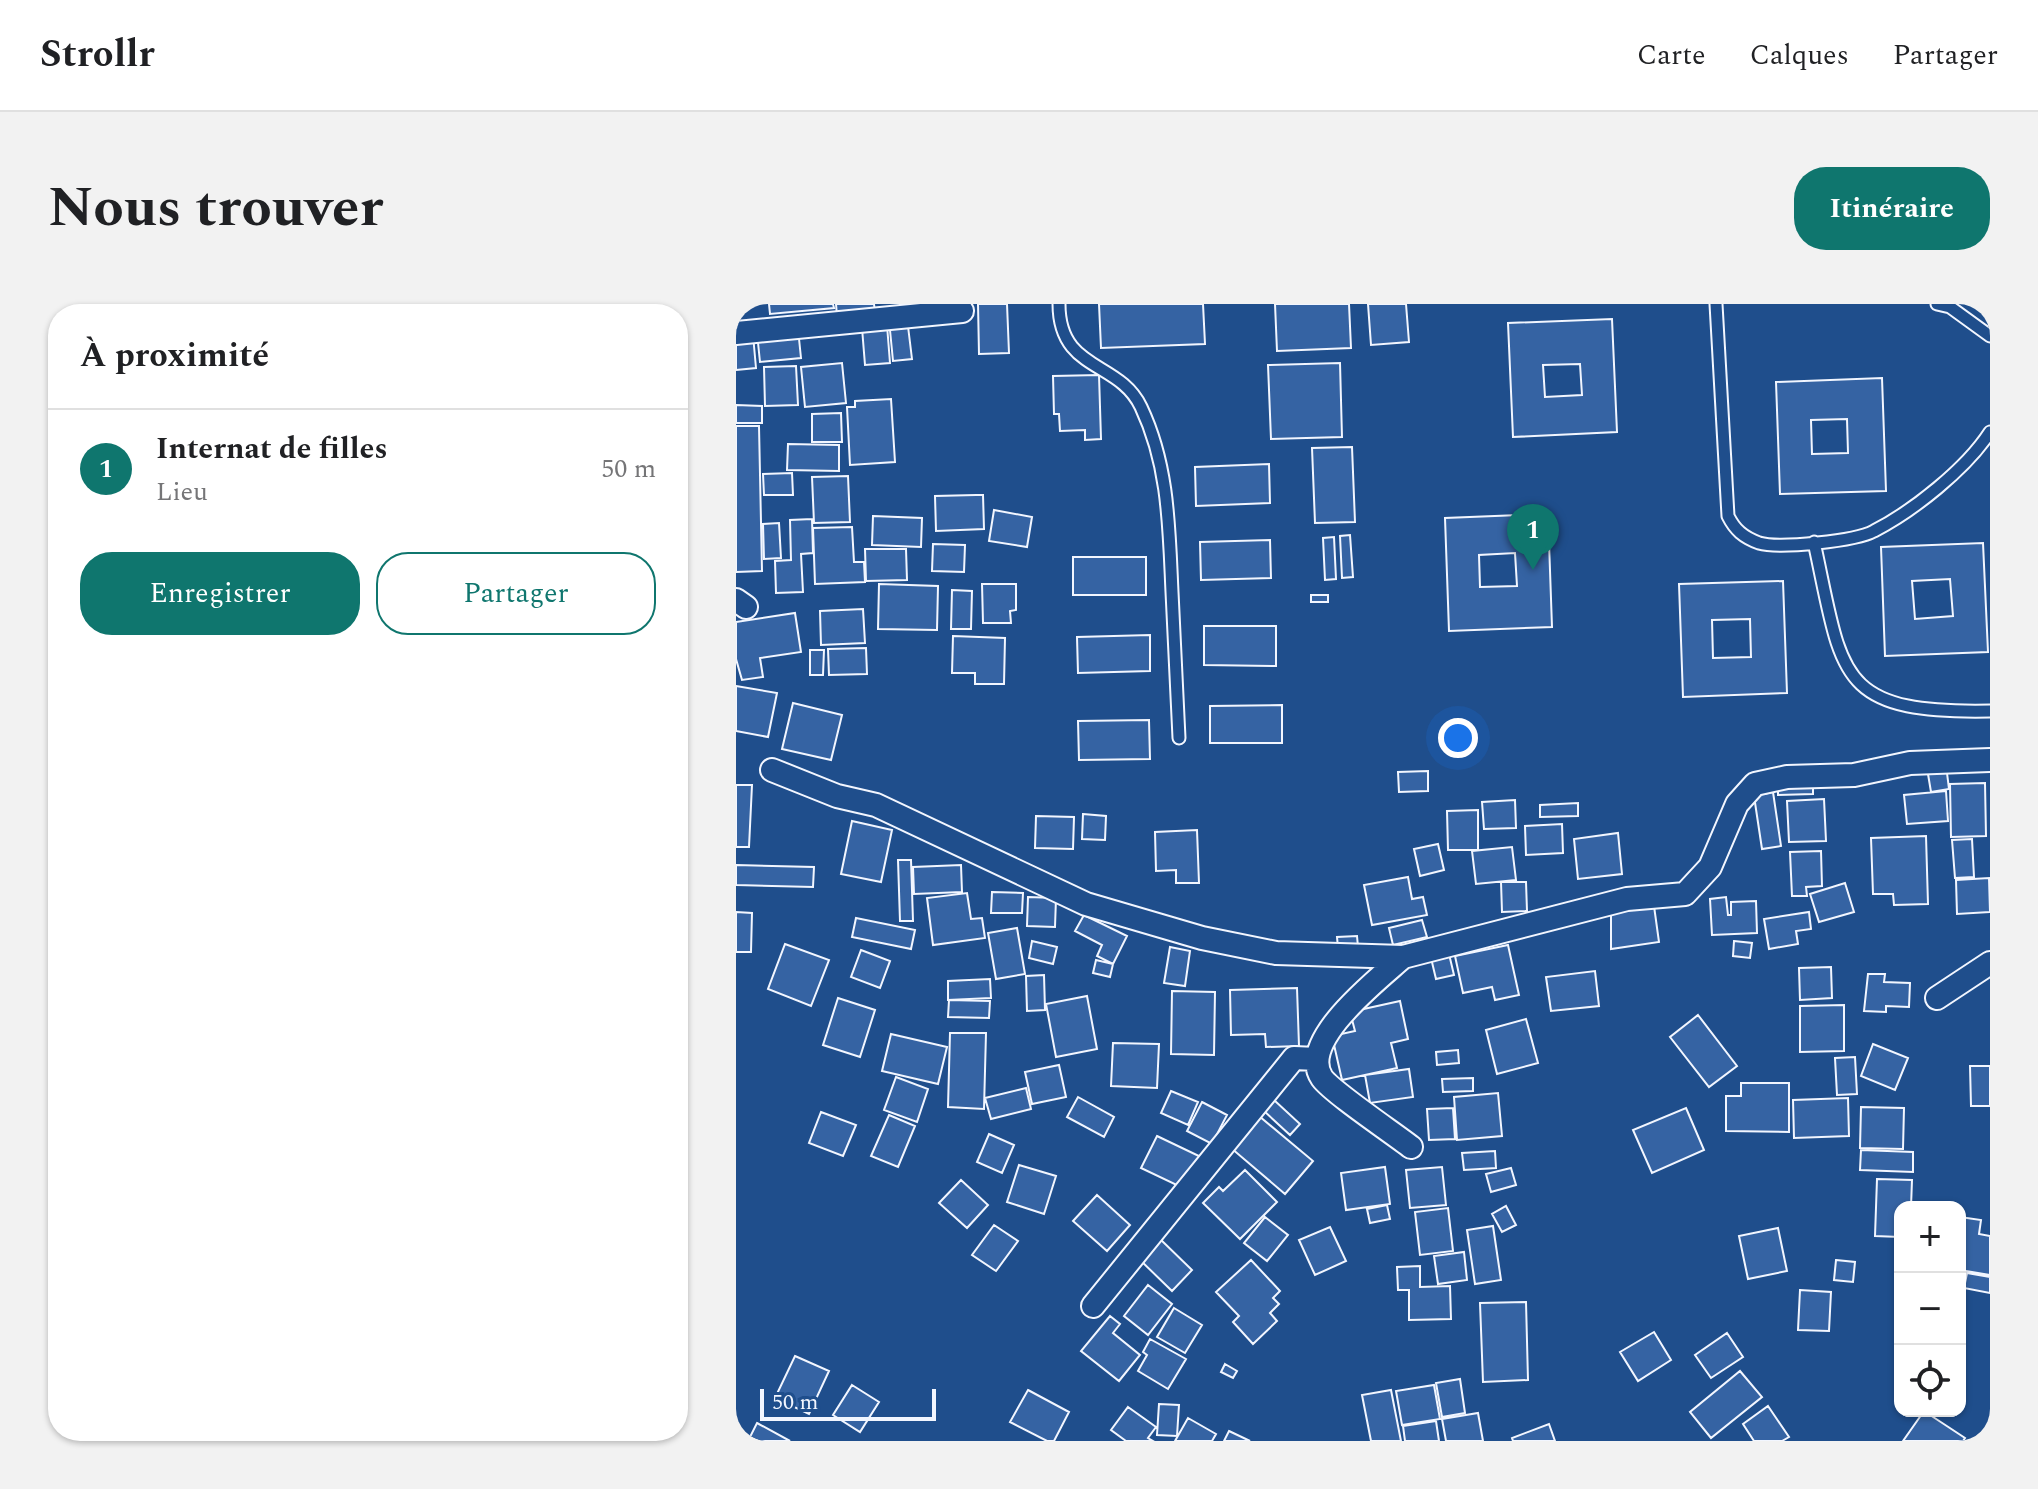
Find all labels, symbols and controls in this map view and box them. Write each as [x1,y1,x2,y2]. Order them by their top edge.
text: Strollr [40,26,155,84]
text: Carte [1637,34,1706,77]
text: Calques [1750,34,1849,77]
text: Partager [1893,34,1998,77]
text: Nous trouver [48,166,383,251]
button: Itinéraire [1794,167,1990,250]
text: À proximité [80,330,269,382]
text: Internat de filles [156,426,388,472]
text: 1 [99,449,113,489]
text: 50 m [601,449,656,489]
text: Lieu [156,472,208,512]
pin: 1 [1507,504,1559,570]
button: Enregistrer [80,552,360,635]
button: Partager [376,552,656,635]
your location [1438,718,1478,758]
map controls [1894,1201,1966,1417]
button: + [1894,1201,1966,1273]
button: − [1894,1273,1966,1345]
button: locate [1894,1345,1966,1417]
scale bar [760,1385,936,1421]
text: 50 m [772,1386,818,1419]

